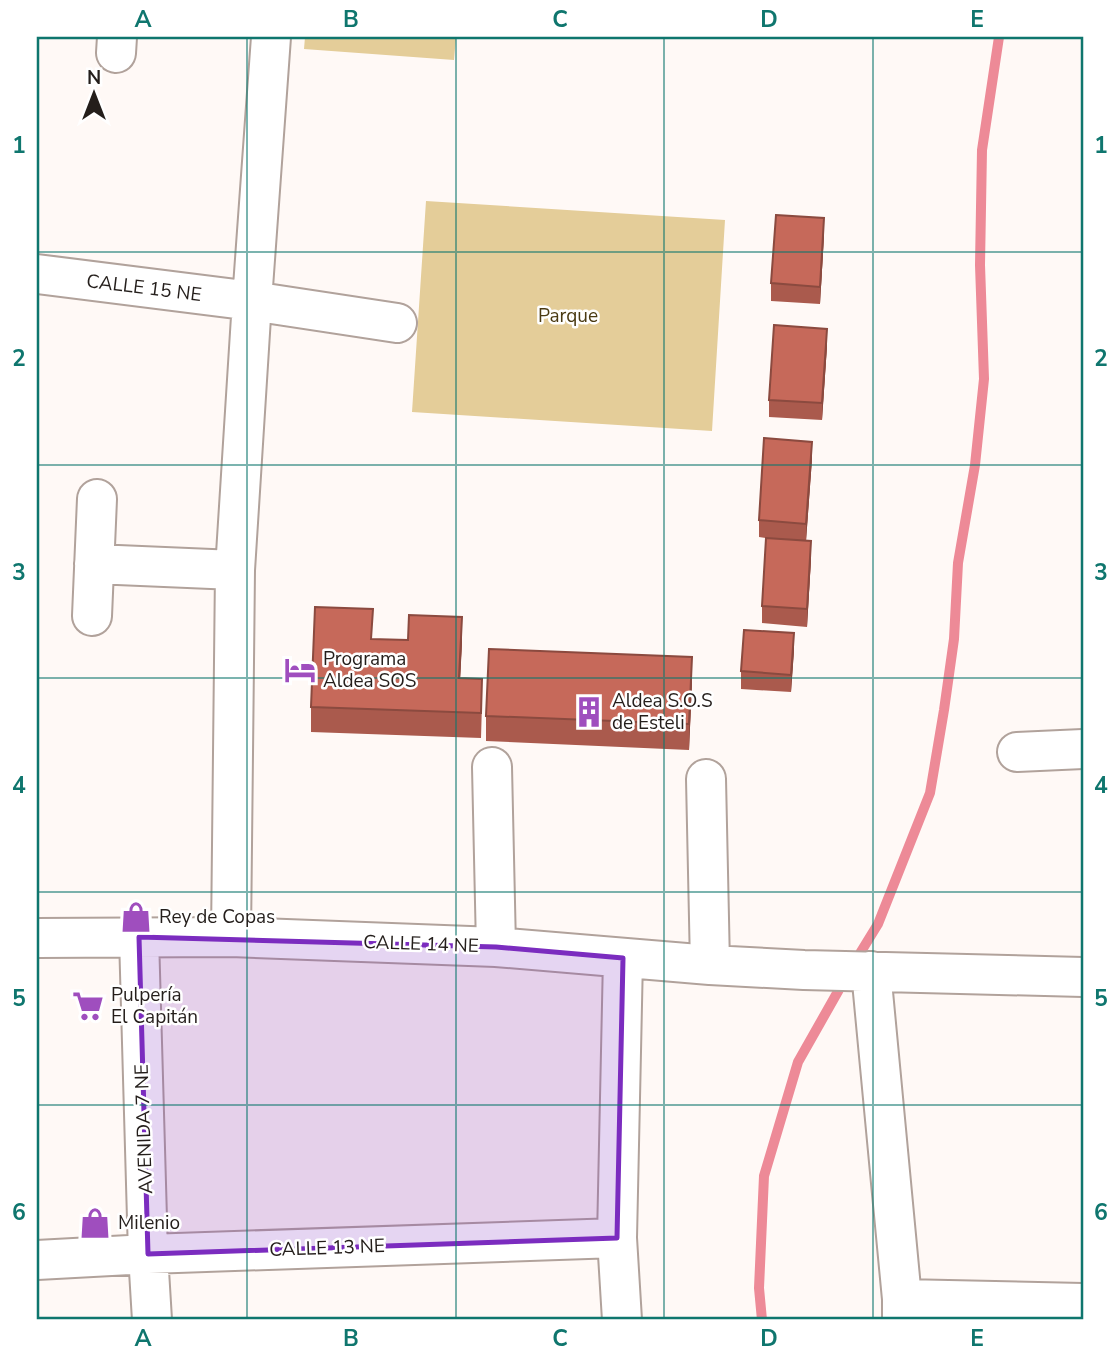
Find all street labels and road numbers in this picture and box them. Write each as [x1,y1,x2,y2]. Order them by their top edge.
street label: CALLE 15 NE [85,268,203,308]
street label: CALLE 14 NE [363,929,479,959]
street label: AVENIDA 7 NE [129,1064,159,1194]
street label: CALLE 13 NE [269,1233,385,1263]

